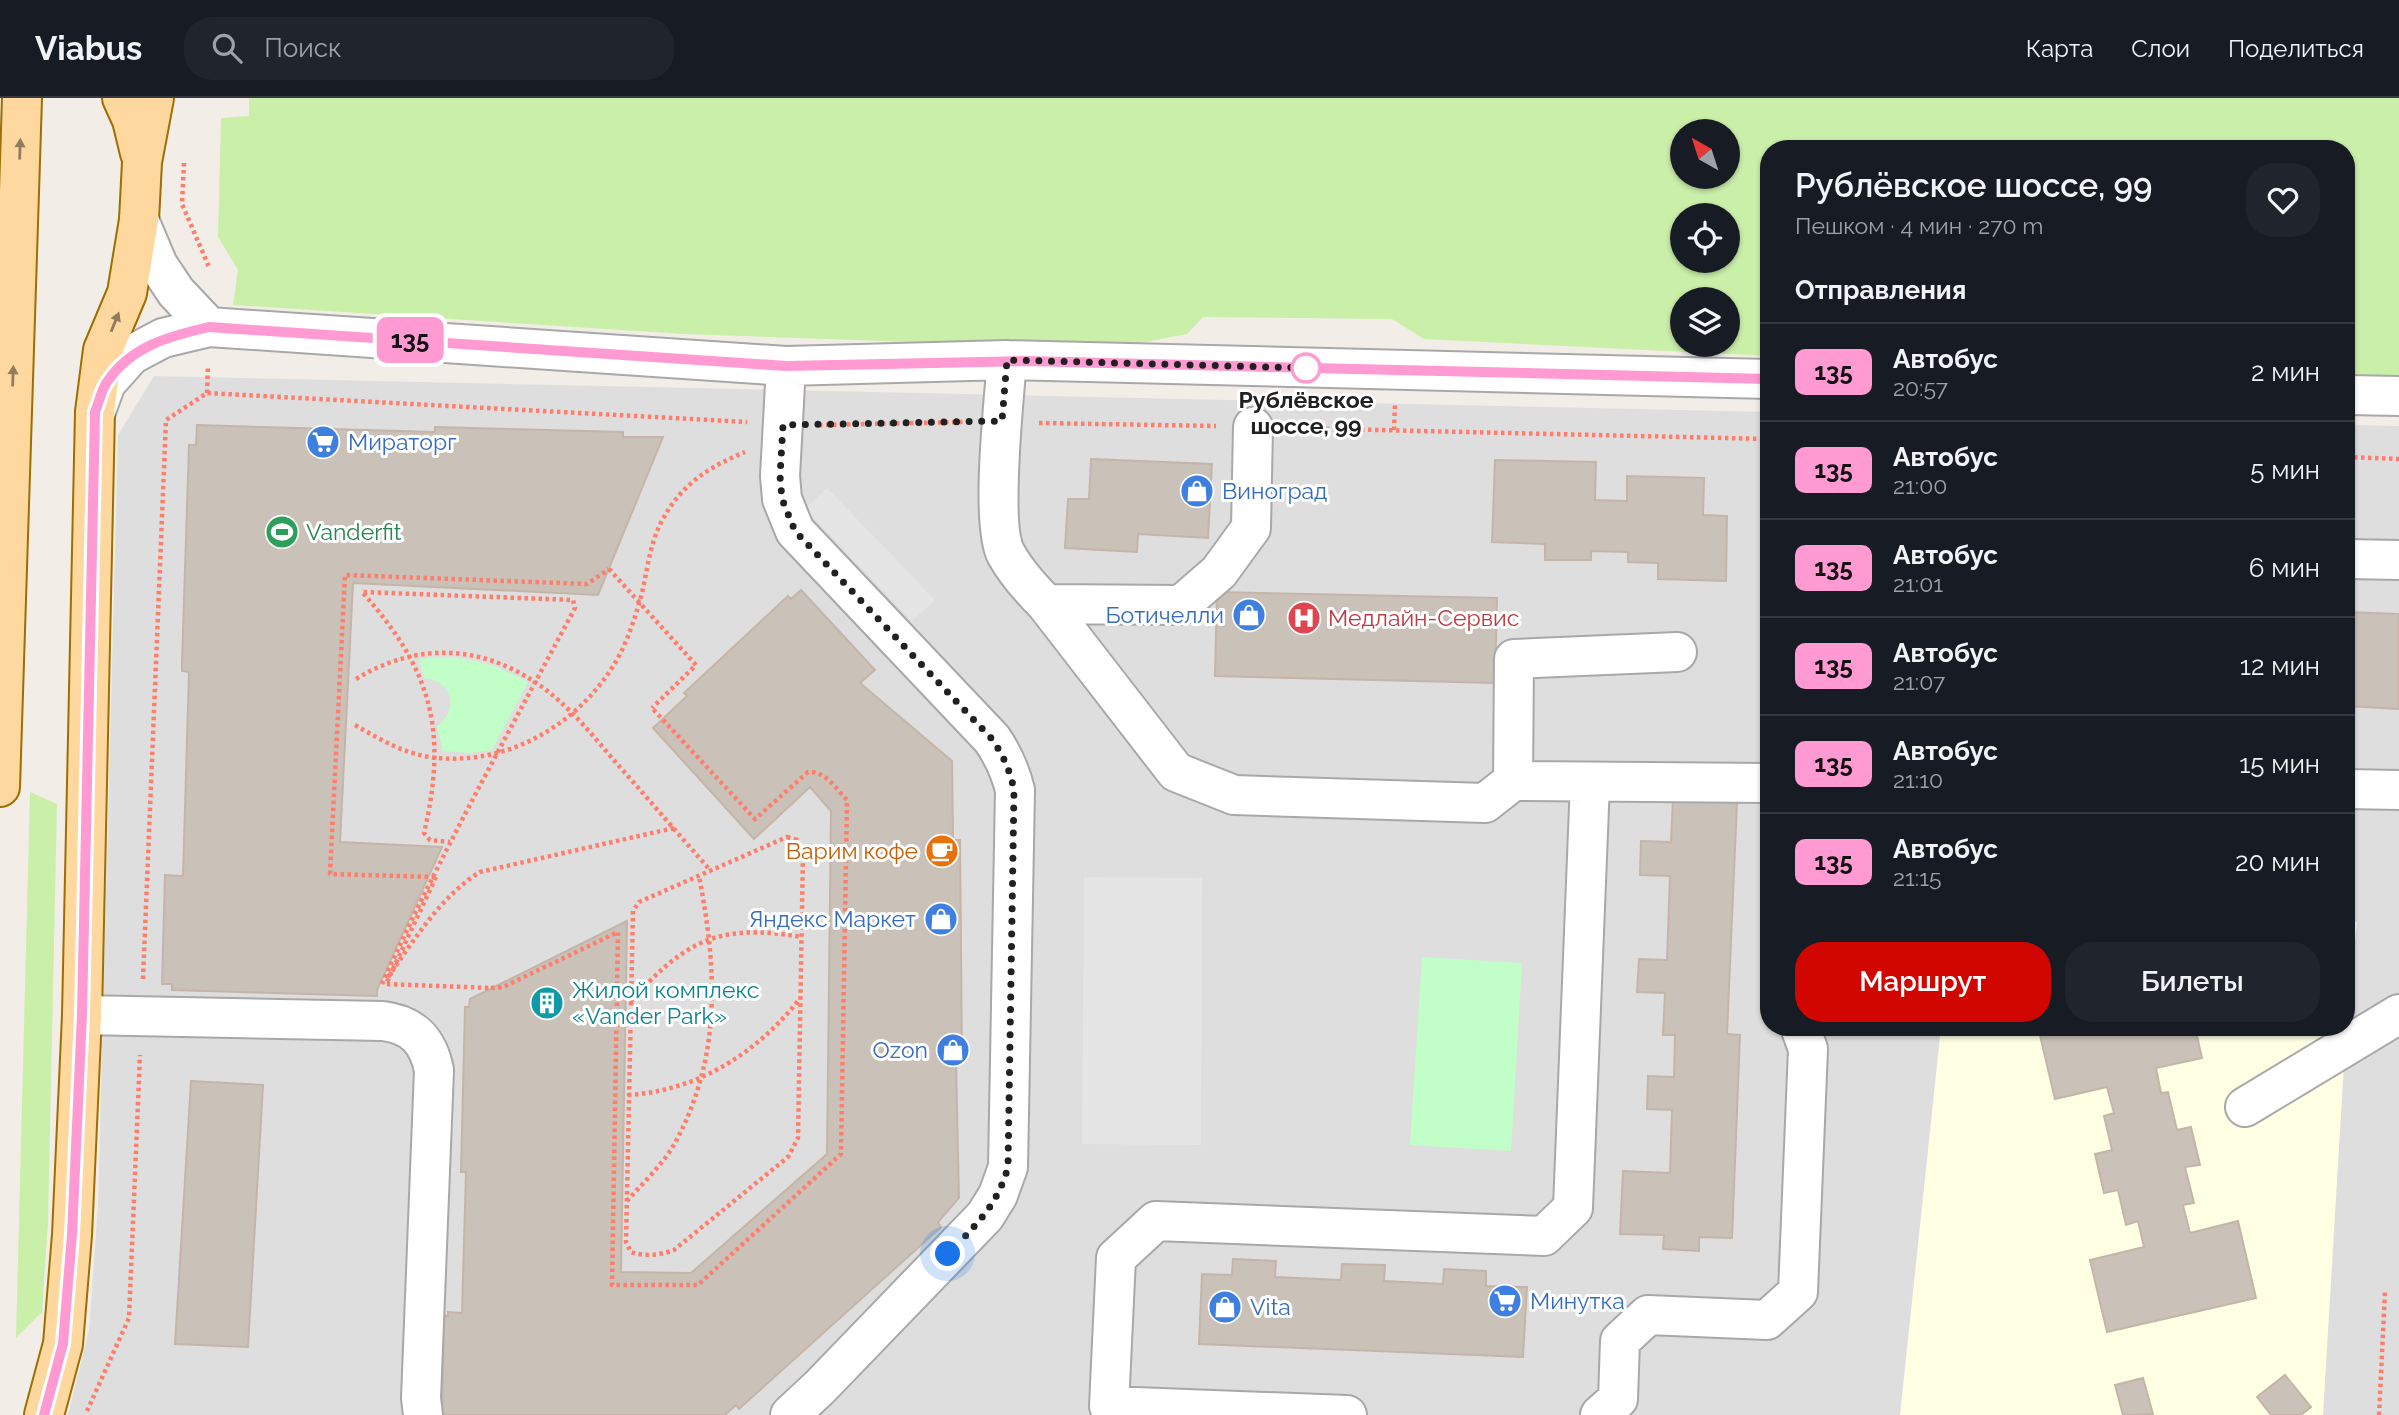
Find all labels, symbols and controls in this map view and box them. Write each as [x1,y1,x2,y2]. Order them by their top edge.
search box [184,17,674,80]
text: Viabus [35,29,142,68]
icon: search [208,29,246,67]
text: Поиск [264,33,342,63]
text: Карта [2026,34,2093,63]
text: Слои [2131,34,2190,63]
text: Поделиться [2228,34,2364,63]
north arrow [1670,119,1740,189]
map controls [1670,119,1740,357]
one-way arrow [14,138,26,160]
button: heart [2246,163,2320,237]
text: Рублёвское шоссе, 99 [1795,166,2152,205]
button: locate [1670,203,1740,273]
text: Пешком · 4 мин · 270 m [1795,212,2043,239]
text: Отправления [1795,275,1966,305]
button: layers [1670,287,1740,357]
one-way arrow [109,312,120,333]
line badge: 135 [370,317,450,363]
text: 135 [391,325,429,354]
text: Автобус [1893,344,1998,374]
marker: Рублёвское шоссе, 99 [1291,353,1321,383]
text: 135 [1814,357,1853,386]
text: 2 мин [2251,357,2320,387]
one-way arrow [7,365,19,387]
text: 20:57 [1893,374,1948,401]
place label: Рублёвское шоссе, 99 [1239,386,1374,439]
supermarket icon: Мираторг [304,423,342,461]
place label: Мираторг [348,428,457,455]
text: Автобус [1893,442,1998,472]
text: 135 [1814,455,1853,484]
text: 5 мин [2250,455,2320,485]
shop icon: Виноград [1178,472,1216,510]
text: 21:00 [1893,472,1947,499]
place label: Виноград [1222,477,1327,504]
sports icon: Vanderfit [263,513,301,551]
place label: Vanderfit [306,518,402,545]
text: Автобус [1893,540,1998,570]
text: 135 [1814,553,1853,582]
text: 6 мин [2249,553,2320,583]
text: 21:01 [1893,570,1943,597]
shop icon: Ботичелли [1230,596,1268,634]
hospital icon: Медлайн-Сервис [1285,599,1323,637]
place label: Ботичелли [1105,601,1224,628]
place label: Медлайн-Сервис [1328,604,1519,631]
text: Автобус [1893,638,1998,668]
text: 135 [1814,651,1853,680]
text: 12 мин [2240,651,2320,681]
text: 21:07 [1893,668,1945,695]
text: Автобус [1893,736,1998,766]
text: 135 [1814,749,1853,778]
text: 15 мин [2239,749,2320,779]
text: 21:10 [1893,766,1943,793]
cafe icon: Варим кофе [923,832,961,870]
text: Автобус [1893,834,1998,864]
place label: Варим кофе [786,837,918,864]
text: 135 [1814,847,1853,876]
text: 20 мин [2235,847,2320,877]
text: 21:15 [1893,864,1942,891]
shop icon: Яндекс Маркет [922,900,960,938]
place label: Яндекс Маркет [749,905,916,932]
button: Маршрут [1795,942,2051,1022]
button: Билеты [2065,942,2320,1022]
place label: Жилой комплекс «Vander Park» [572,976,759,1029]
building icon: Жилой комплекс «Vander Park» [528,984,566,1022]
shop icon: Ozon [934,1031,972,1069]
place label: Ozon [873,1036,928,1063]
your location [930,1236,965,1271]
supermarket icon: Минутка [1486,1282,1524,1320]
place label: Минутка [1530,1287,1625,1314]
shop icon: Vita [1206,1288,1244,1326]
place label: Vita [1250,1293,1291,1320]

